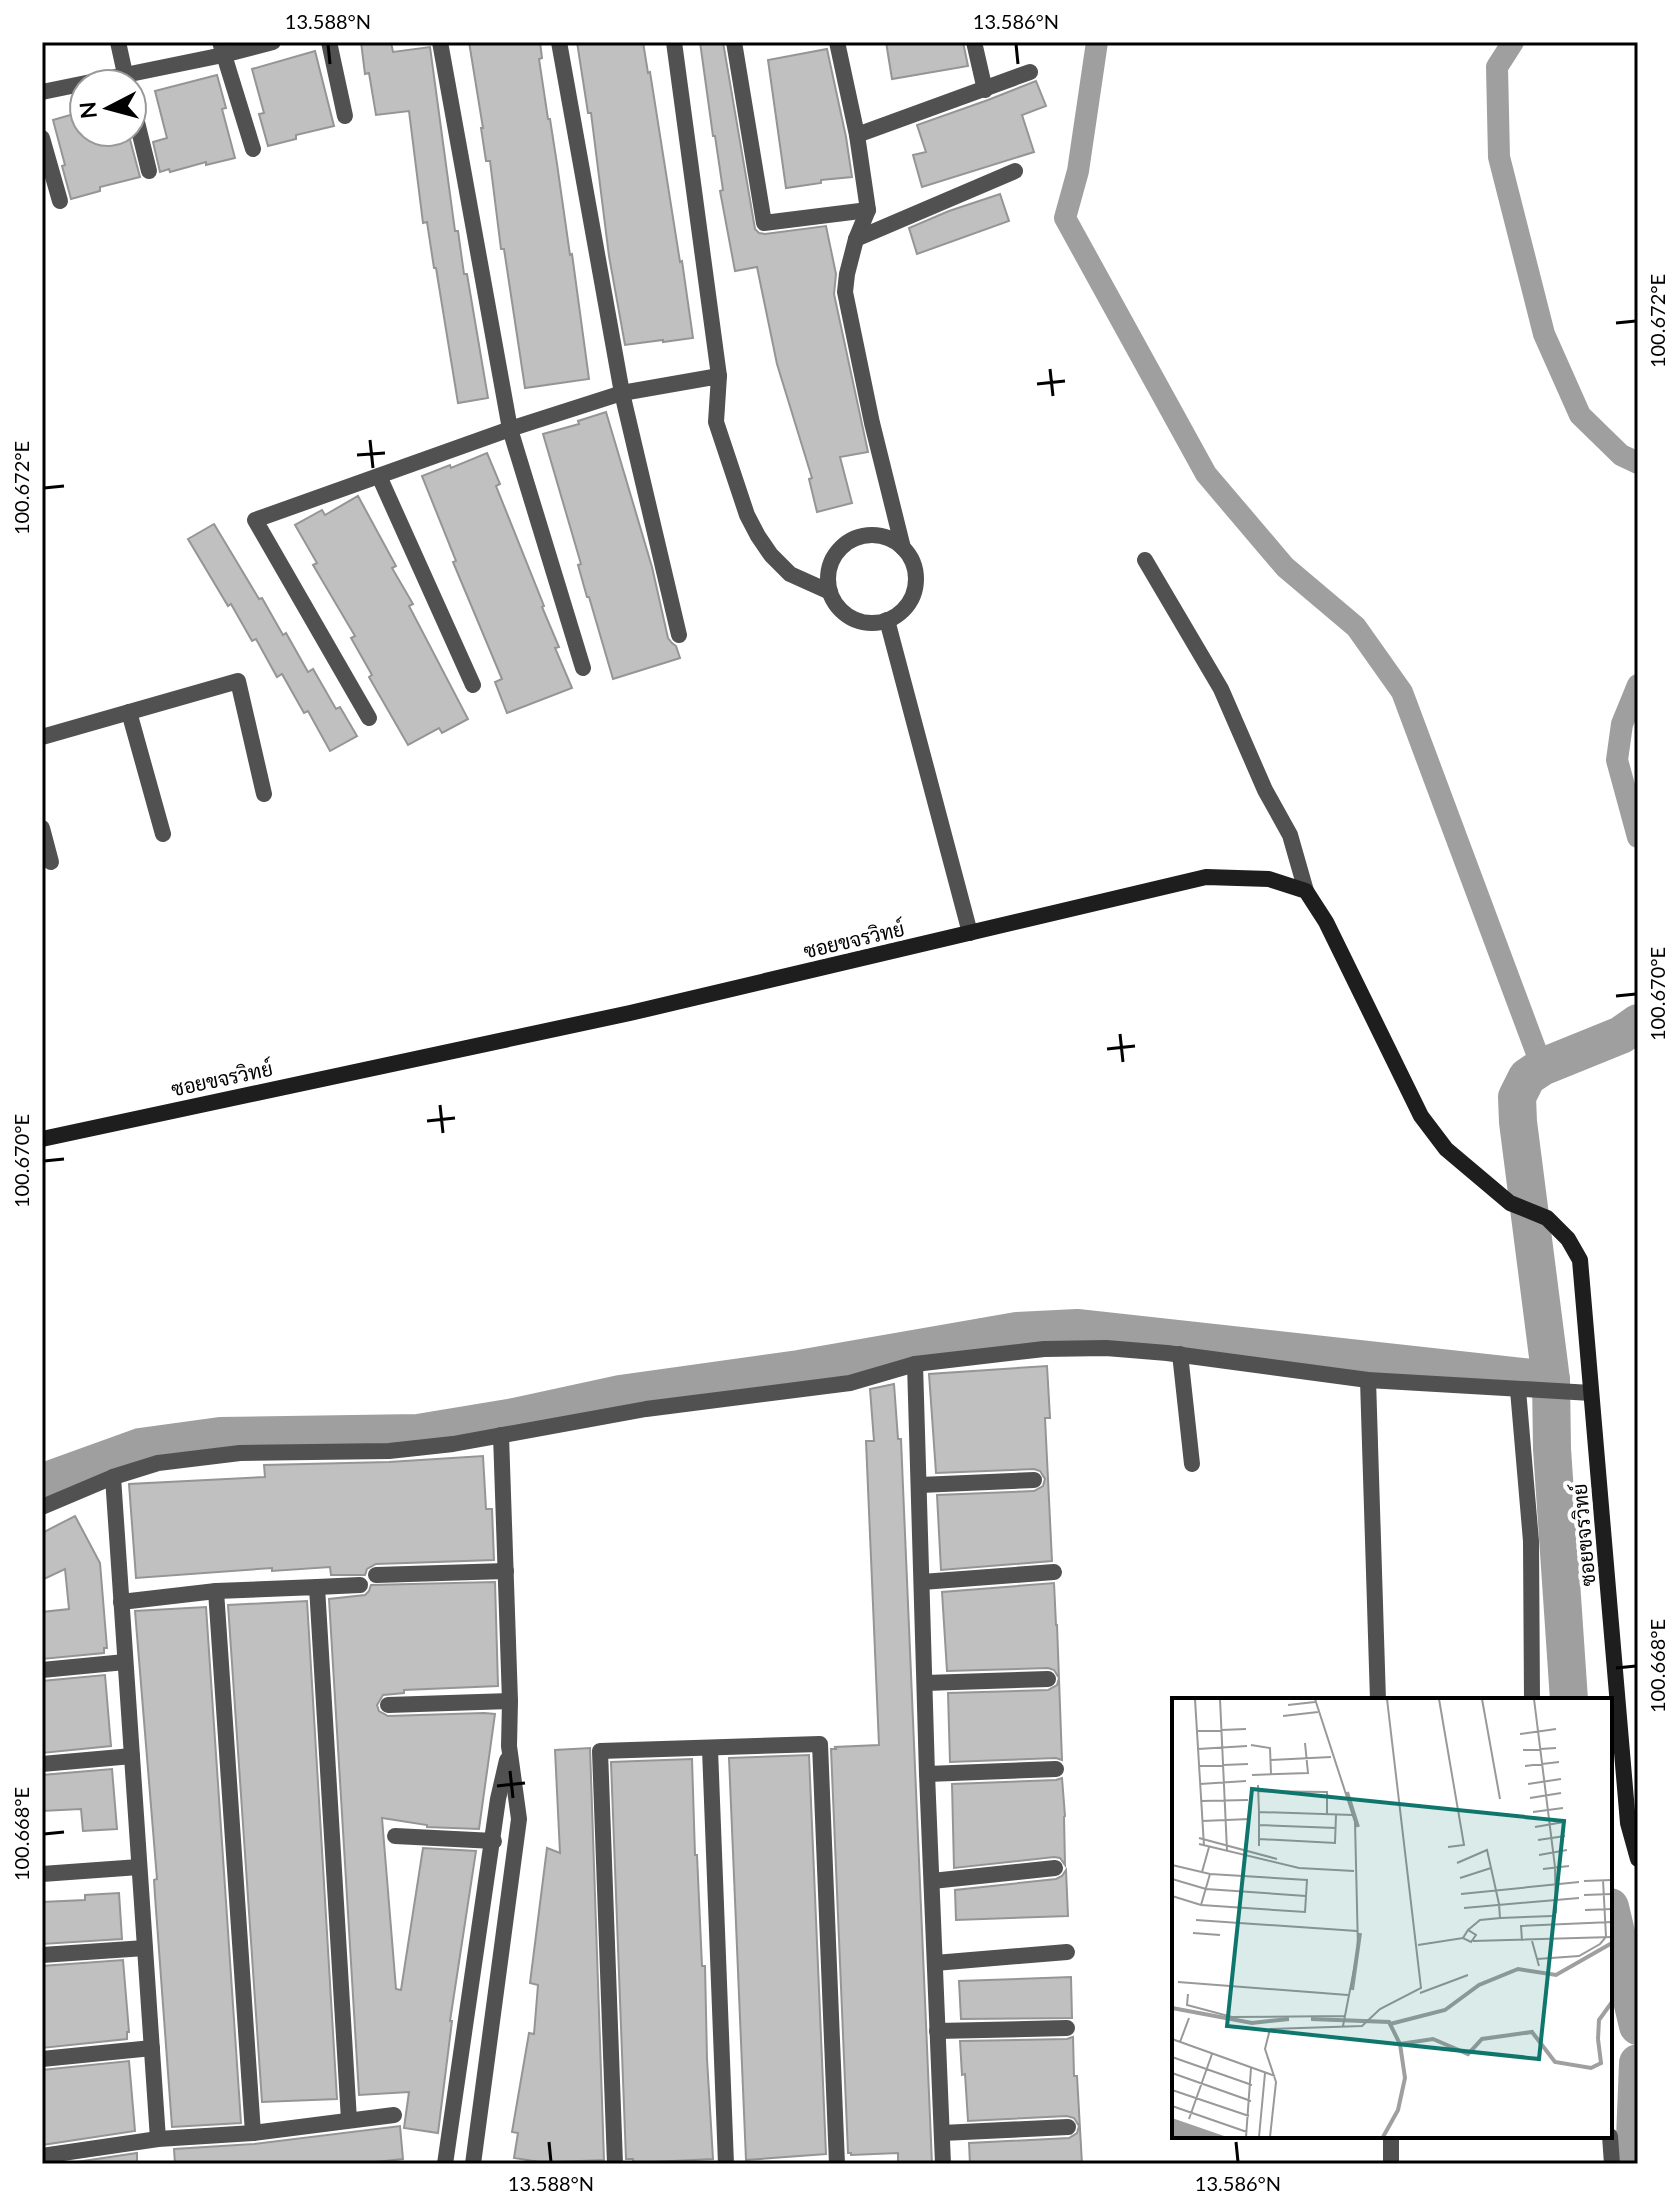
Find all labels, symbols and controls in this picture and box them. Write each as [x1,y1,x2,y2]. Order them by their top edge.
text: 13.588°N [285,9,371,33]
text: 13.586°N [973,9,1059,33]
north arrow [68,68,148,148]
text: N [73,100,102,120]
text: 100.672°E [1645,274,1669,368]
text: 100.672°E [9,441,33,535]
street label: ซอยขจรวิทย์ [801,915,907,962]
text: 100.670°E [1645,947,1669,1041]
street label: ซอยขจรวิทย์ [169,1055,275,1100]
text: 100.670°E [9,1114,33,1208]
street label: ซอยขจรวิทย์ [1566,1483,1599,1588]
text: 100.668°E [1645,1619,1669,1713]
inset map [1172,1698,1612,2138]
text: 100.668°E [9,1787,33,1881]
text: 13.588°N [508,2171,594,2195]
text: 13.586°N [1195,2171,1281,2195]

